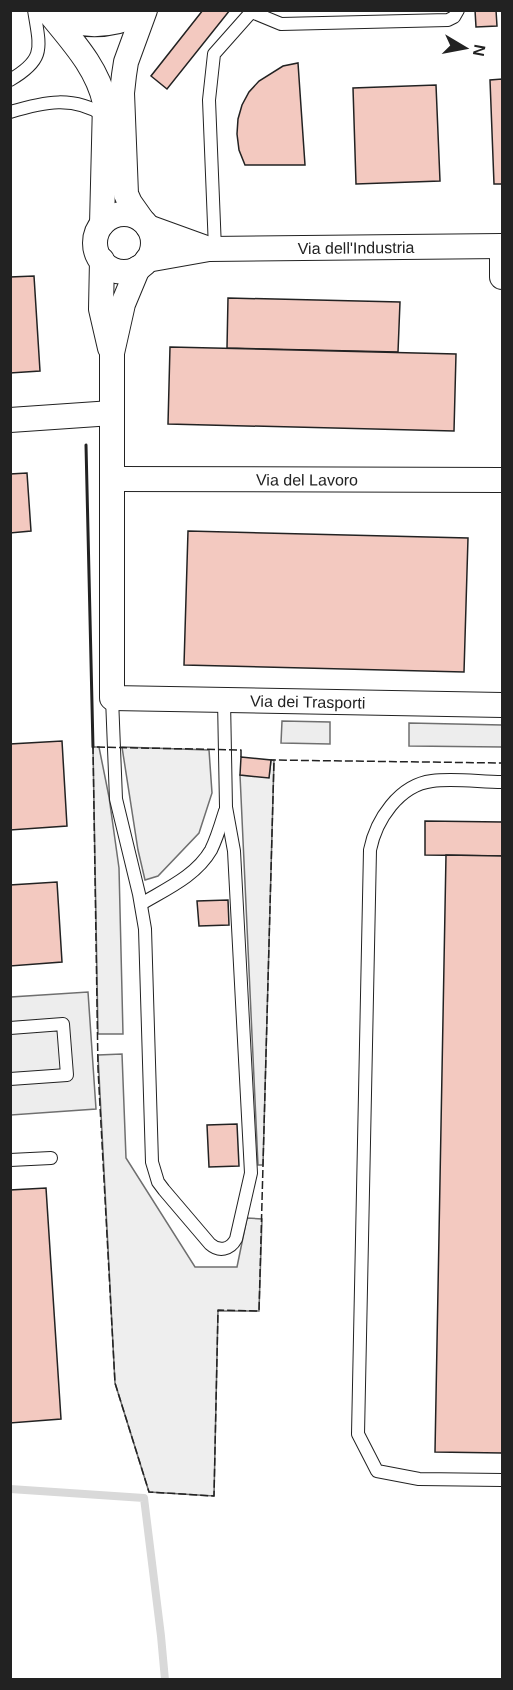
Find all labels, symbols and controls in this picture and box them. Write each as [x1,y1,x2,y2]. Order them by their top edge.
north arrow [435,18,495,78]
text: N [470,43,489,58]
street label: Via dell'Industria [298,239,415,257]
street label: Via del Lavoro [256,471,358,489]
street label: Via dei Trasporti [250,692,366,712]

